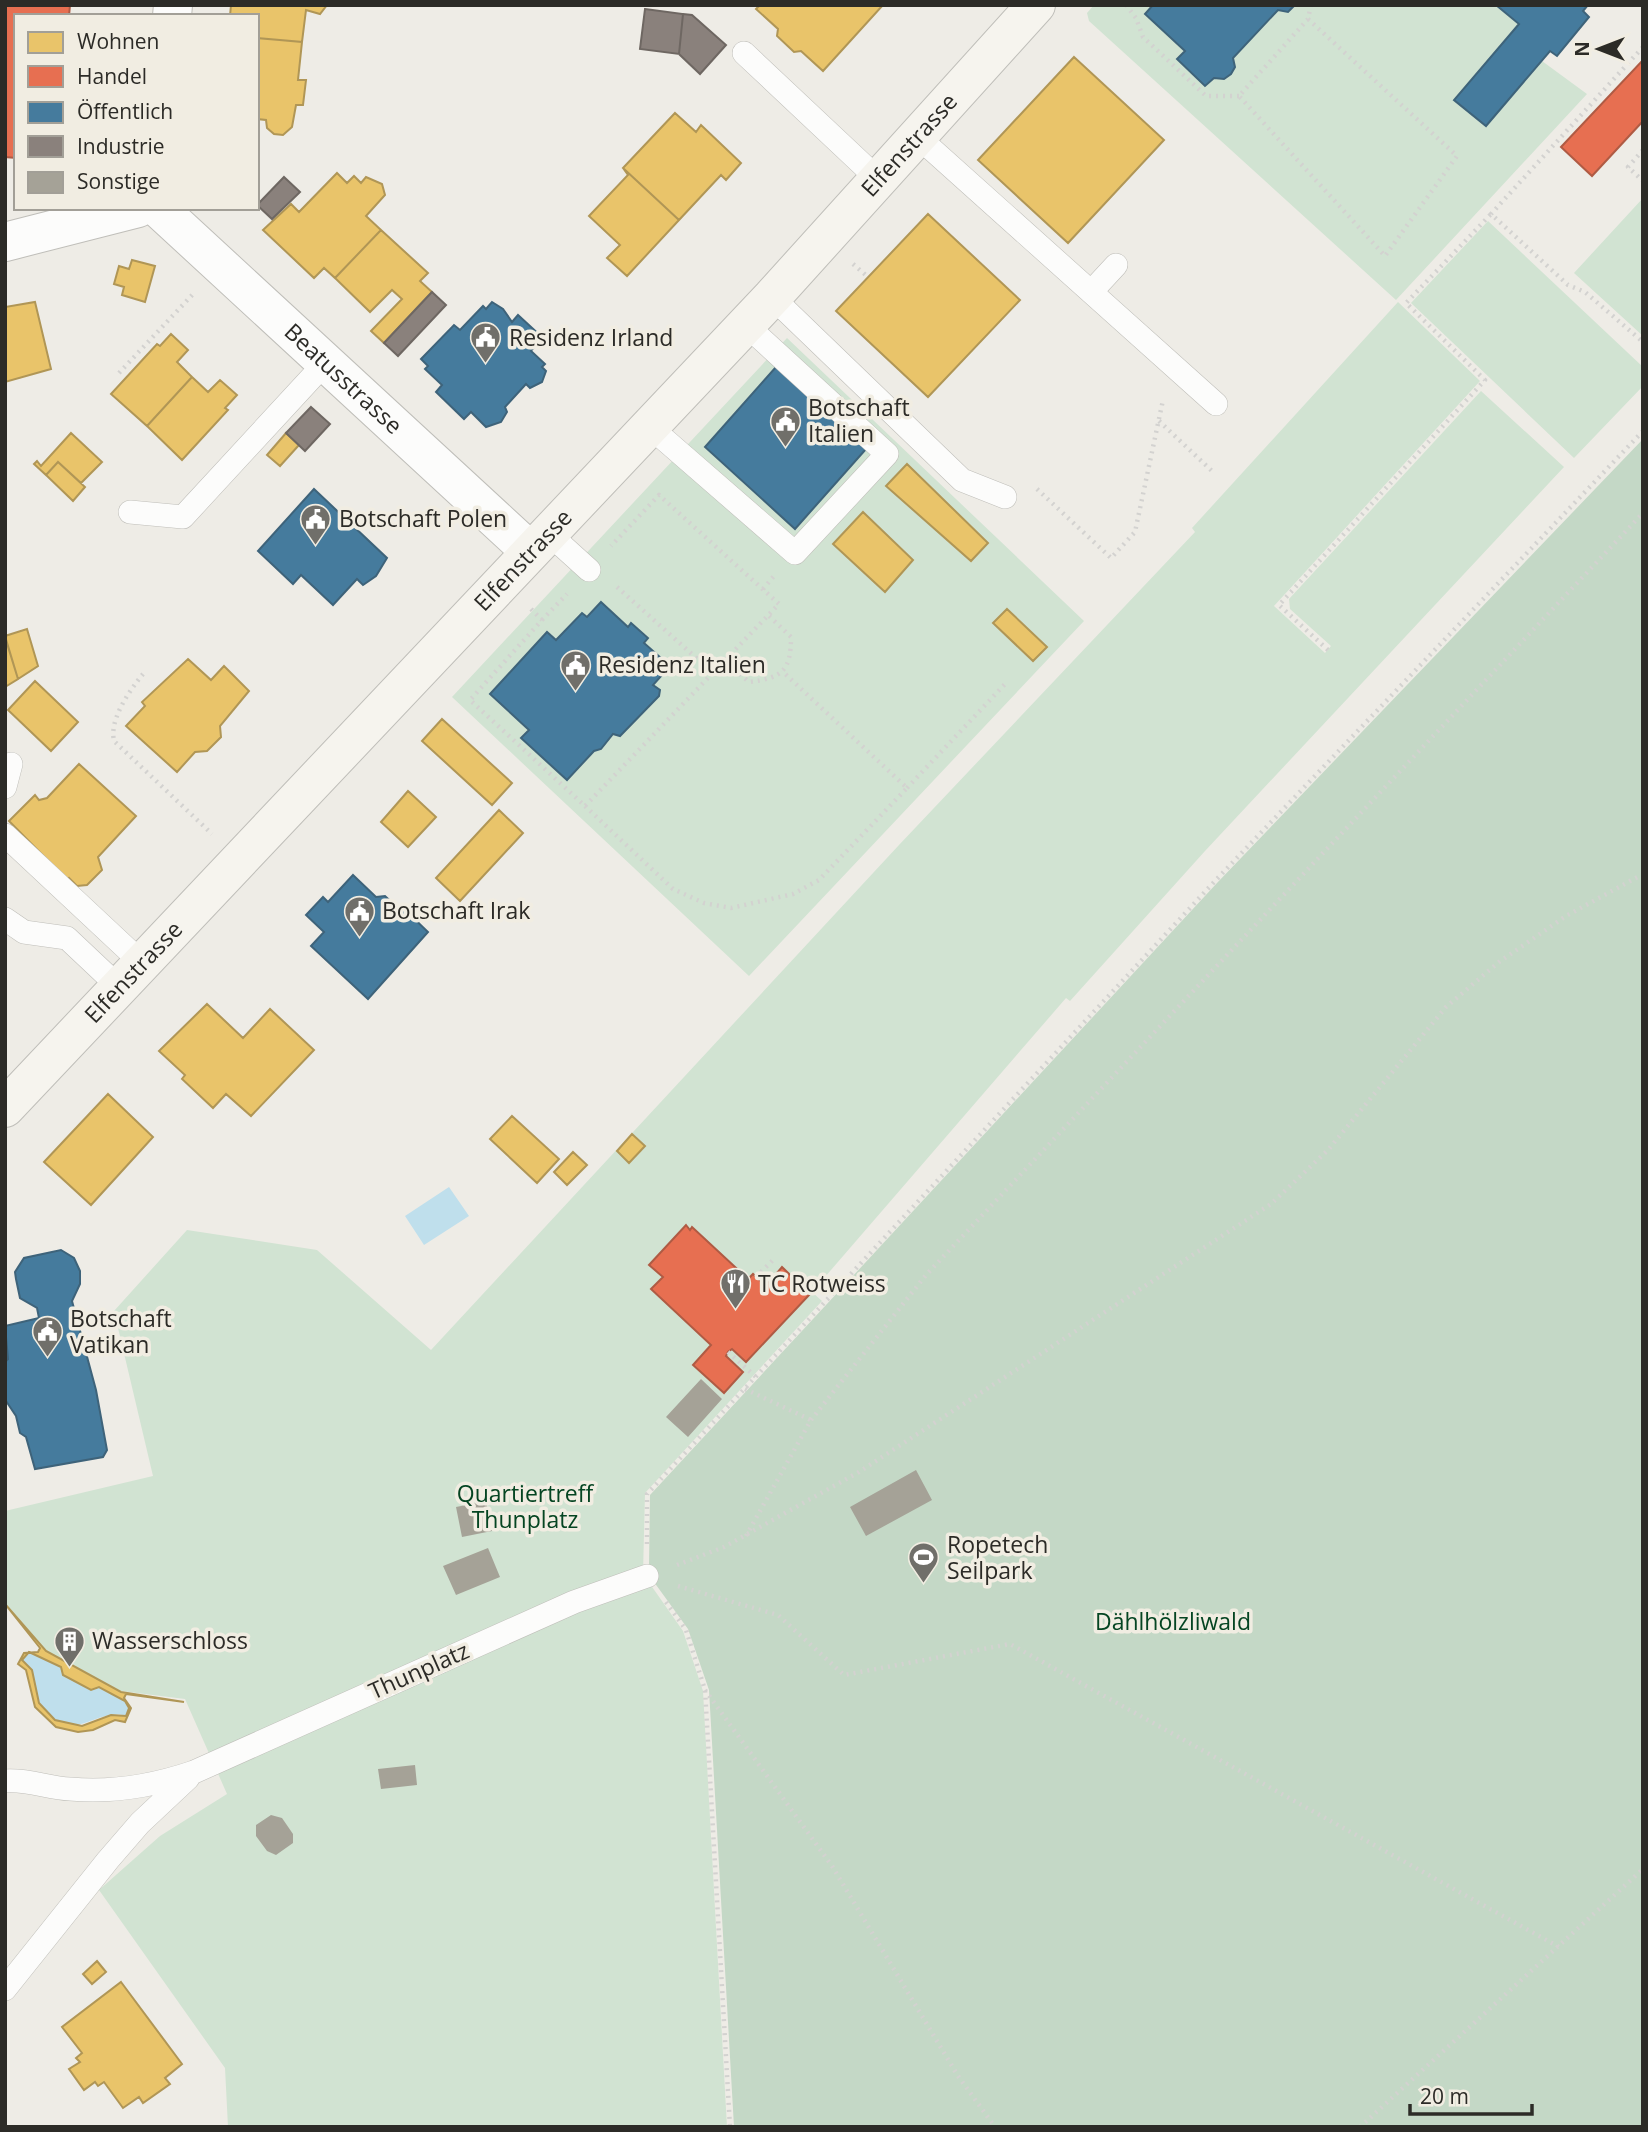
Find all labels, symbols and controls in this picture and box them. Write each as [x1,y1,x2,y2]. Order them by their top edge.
legend [14,14,259,210]
north arrow [1564,14,1634,84]
text: Wohnen [77,27,159,55]
text: N [1569,41,1595,57]
text: Handel [77,62,147,90]
street label: Elfenstrasse [853,86,964,203]
text: Öffentlich [77,97,173,125]
text: Industrie [77,132,165,160]
text: Sonstige [77,167,160,195]
street label: Beatusstrasse [278,315,410,441]
public building icon: Residenz Irland [469,321,503,365]
place label: Residenz Irland [509,321,673,353]
place label: Botschaft Italien [808,391,910,449]
public building icon: Botschaft Italien [768,404,802,448]
street label: Elfenstrasse [466,501,579,618]
public building icon: Botschaft Polen [299,502,333,546]
place label: Botschaft Polen [339,502,507,534]
public building icon: Residenz Italien [558,648,592,692]
place label: Residenz Italien [598,648,766,680]
public building icon: Botschaft Irak [342,894,376,938]
place label: Botschaft Irak [382,894,530,926]
street label: Elfenstrasse [77,913,189,1030]
restaurant icon: TC Rotweiss [718,1267,752,1311]
place label: TC Rotweiss [758,1267,886,1299]
place label: Botschaft Vatikan [70,1302,172,1360]
public building icon: Botschaft Vatikan [30,1315,64,1359]
park label: Quartiertreff Thunplatz [457,1477,595,1535]
place label: Ropetech Seilpark [947,1528,1048,1586]
sports icon: Ropetech Seilpark [907,1541,941,1585]
park label: Dählhölzliwald [1095,1605,1251,1637]
building icon: Wasserschloss [52,1624,86,1668]
place label: Wasserschloss [92,1624,248,1656]
street label: Thunplatz [363,1634,474,1706]
scale bar [1410,2072,1532,2116]
text: 20 m [1420,2082,1469,2110]

